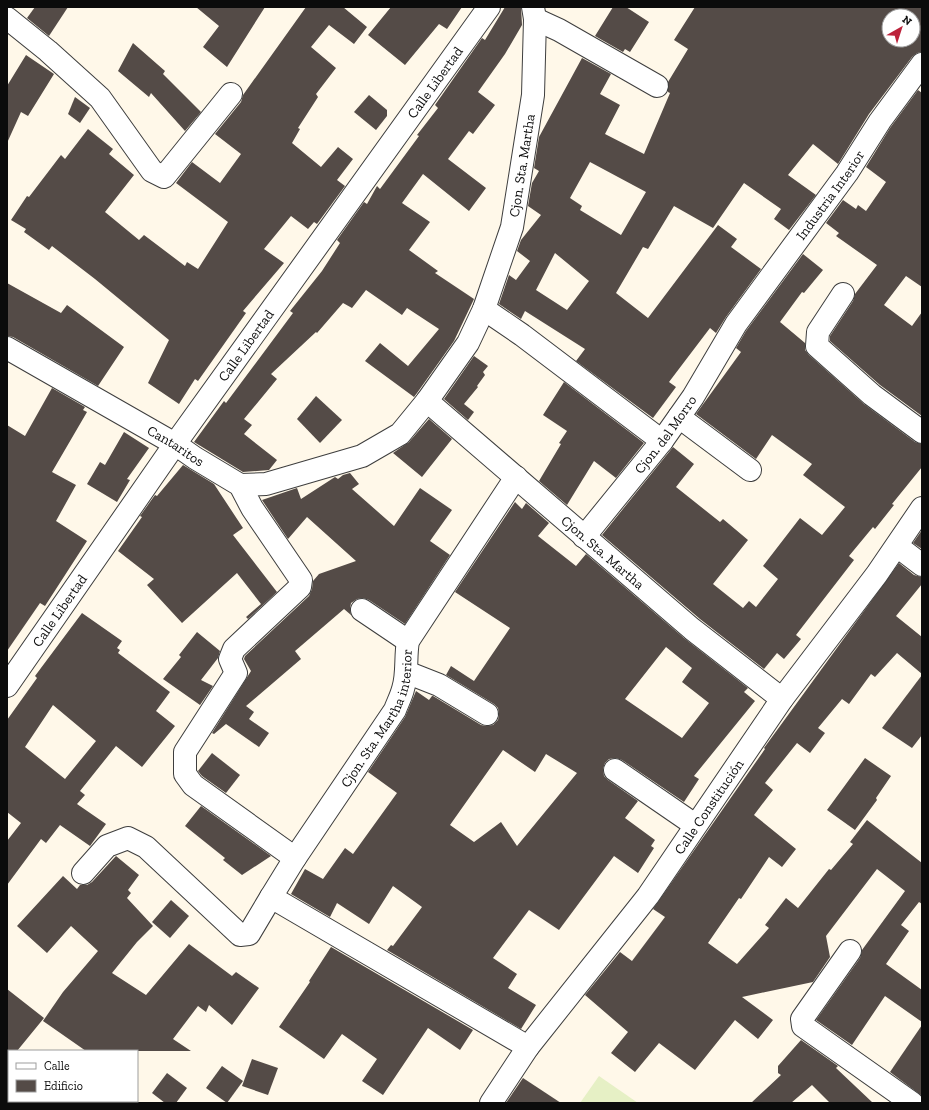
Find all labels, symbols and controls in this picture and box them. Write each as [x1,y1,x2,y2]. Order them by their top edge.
north arrow [881,8,921,48]
text: N [900,13,915,29]
street label: Calle Libertad [403,43,467,121]
street label: Cjon. Sta. Martha [505,113,538,218]
street label: Industria Interior [792,147,868,243]
street label: Calle Libertad [214,306,278,385]
street label: Cjon. del Morro [631,392,700,477]
street label: Cantaritos [144,421,207,470]
street label: Cjon. Sta. Martha [558,512,648,593]
street label: Calle Libertad [28,571,91,650]
street label: Cjon. Sta. Martha interior [337,649,415,791]
street label: Calle Constitución [670,756,747,857]
legend [8,1050,138,1102]
text: Calle [44,1059,70,1073]
text: Edificio [44,1079,83,1093]

